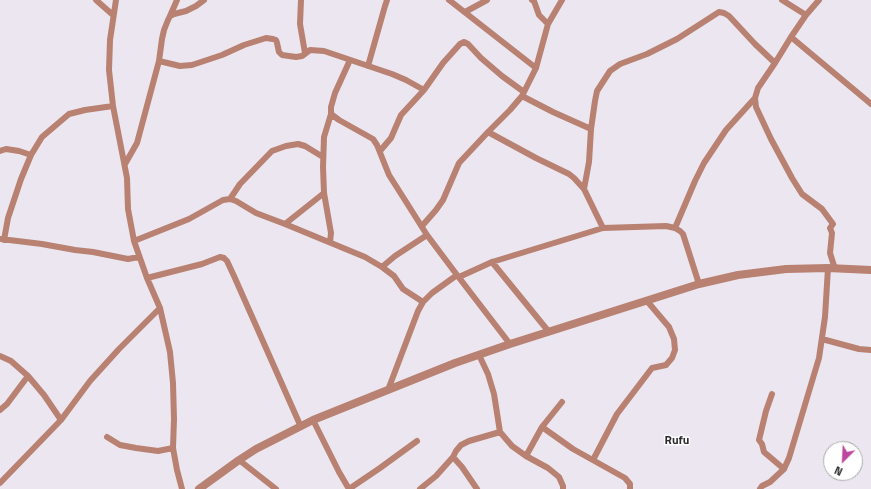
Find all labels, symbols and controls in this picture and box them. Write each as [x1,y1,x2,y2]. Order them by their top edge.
district label: Rufu [665,434,689,448]
north arrow [823,441,863,481]
text: N [832,462,845,480]

